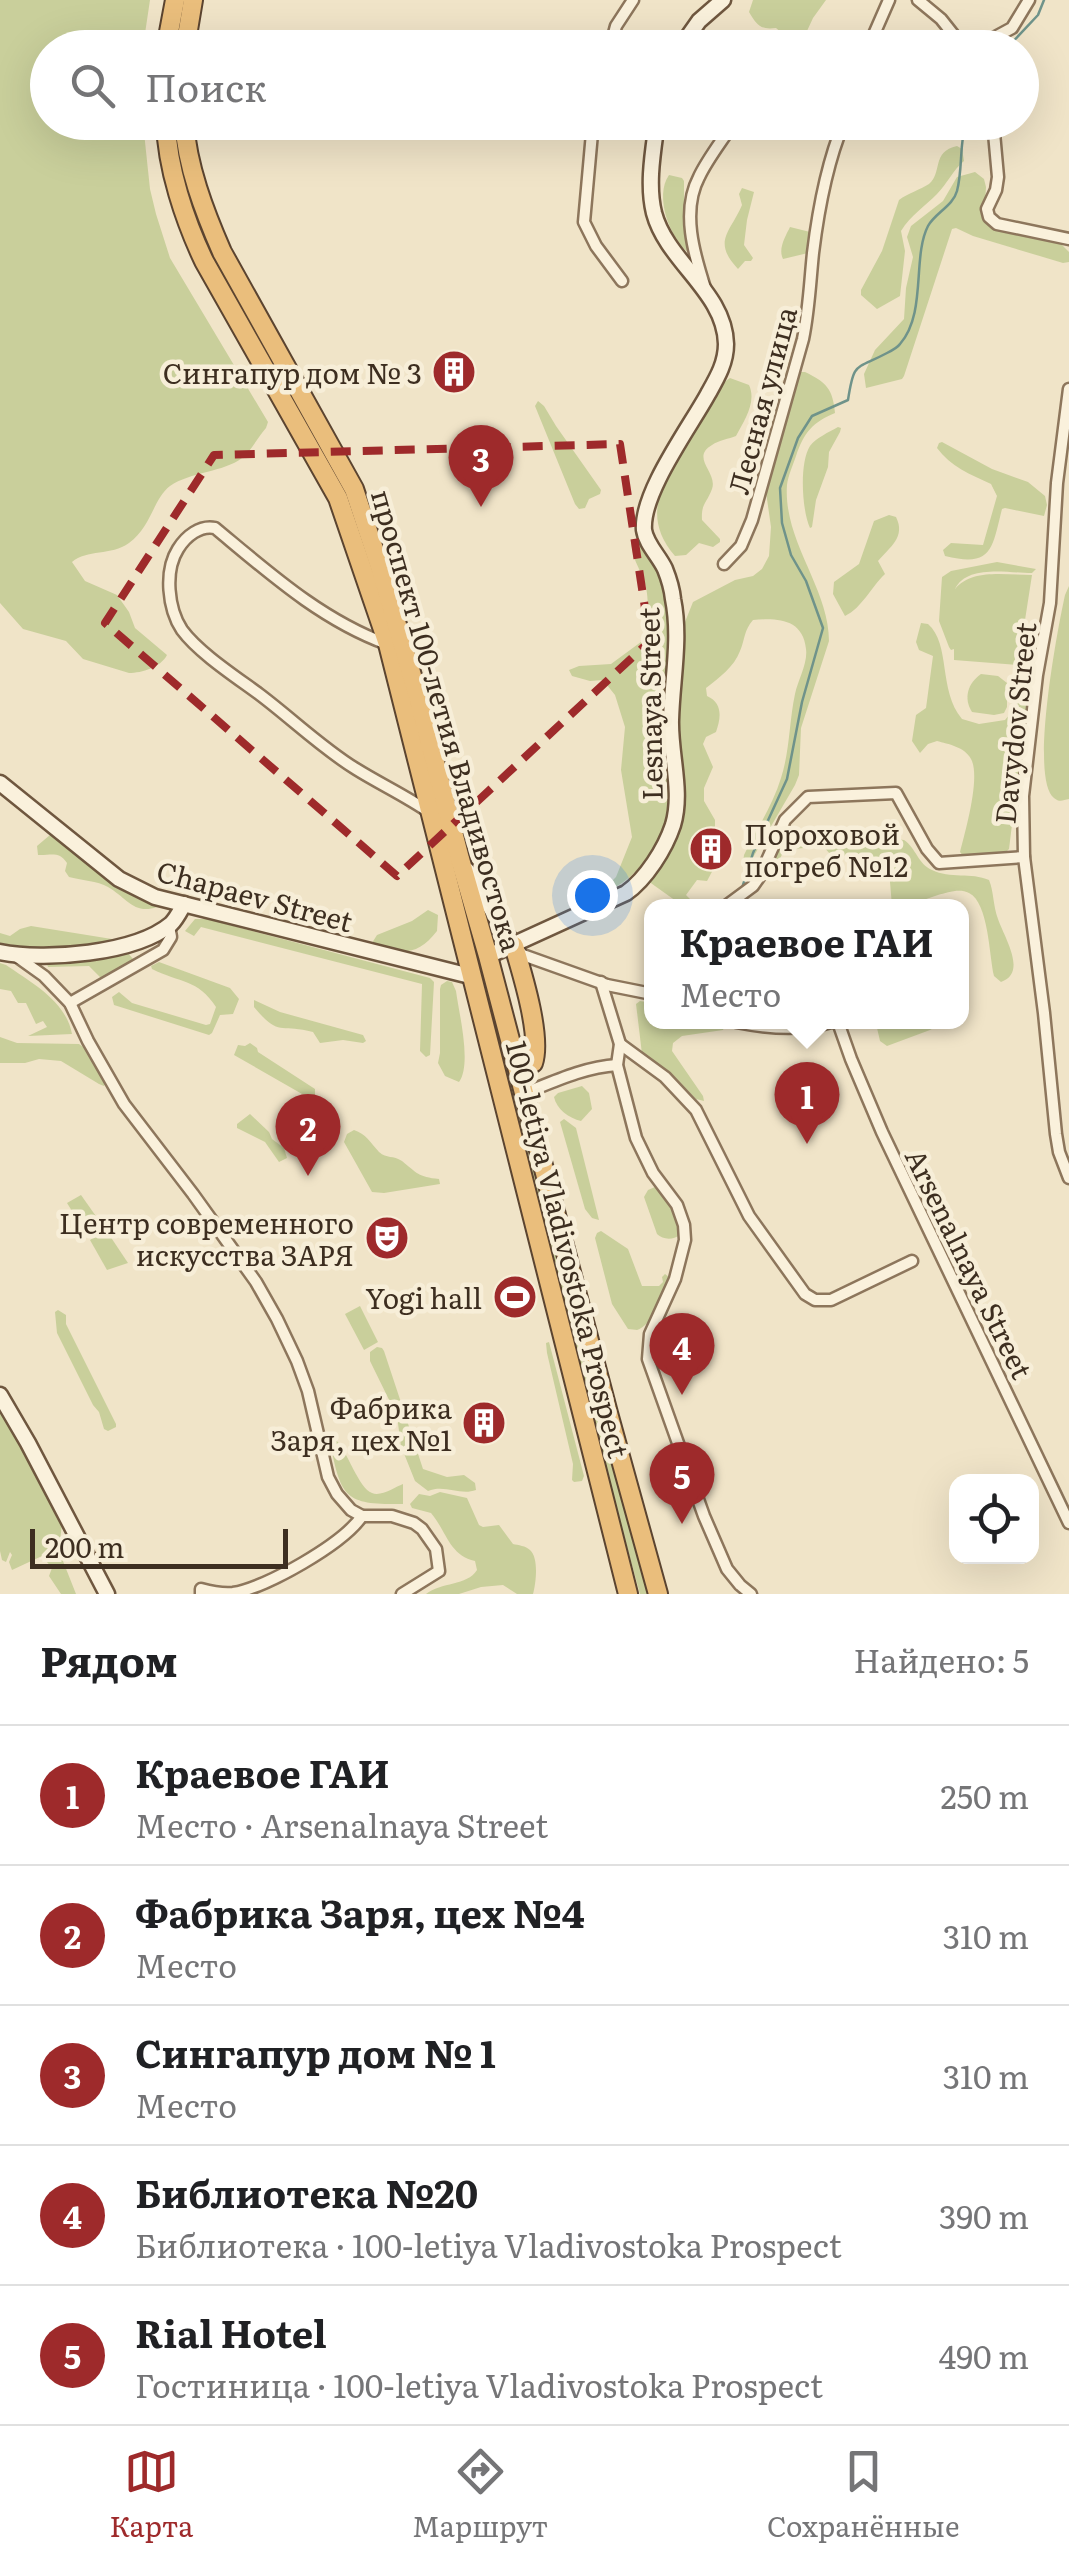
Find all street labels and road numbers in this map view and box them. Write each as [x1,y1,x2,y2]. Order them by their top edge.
street label: Лесная улица [716,302,806,498]
street label: проспект 100-летия Владивостока [362,484,534,956]
street label: Lesnaya Street [626,606,672,801]
street label: Davydov Street [983,619,1046,826]
street label: Chapaev Street [152,849,358,942]
street label: 100-letiya Vladivostoka Prospect [497,1036,641,1463]
street label: Arsenalnaya Street [896,1141,1044,1386]

